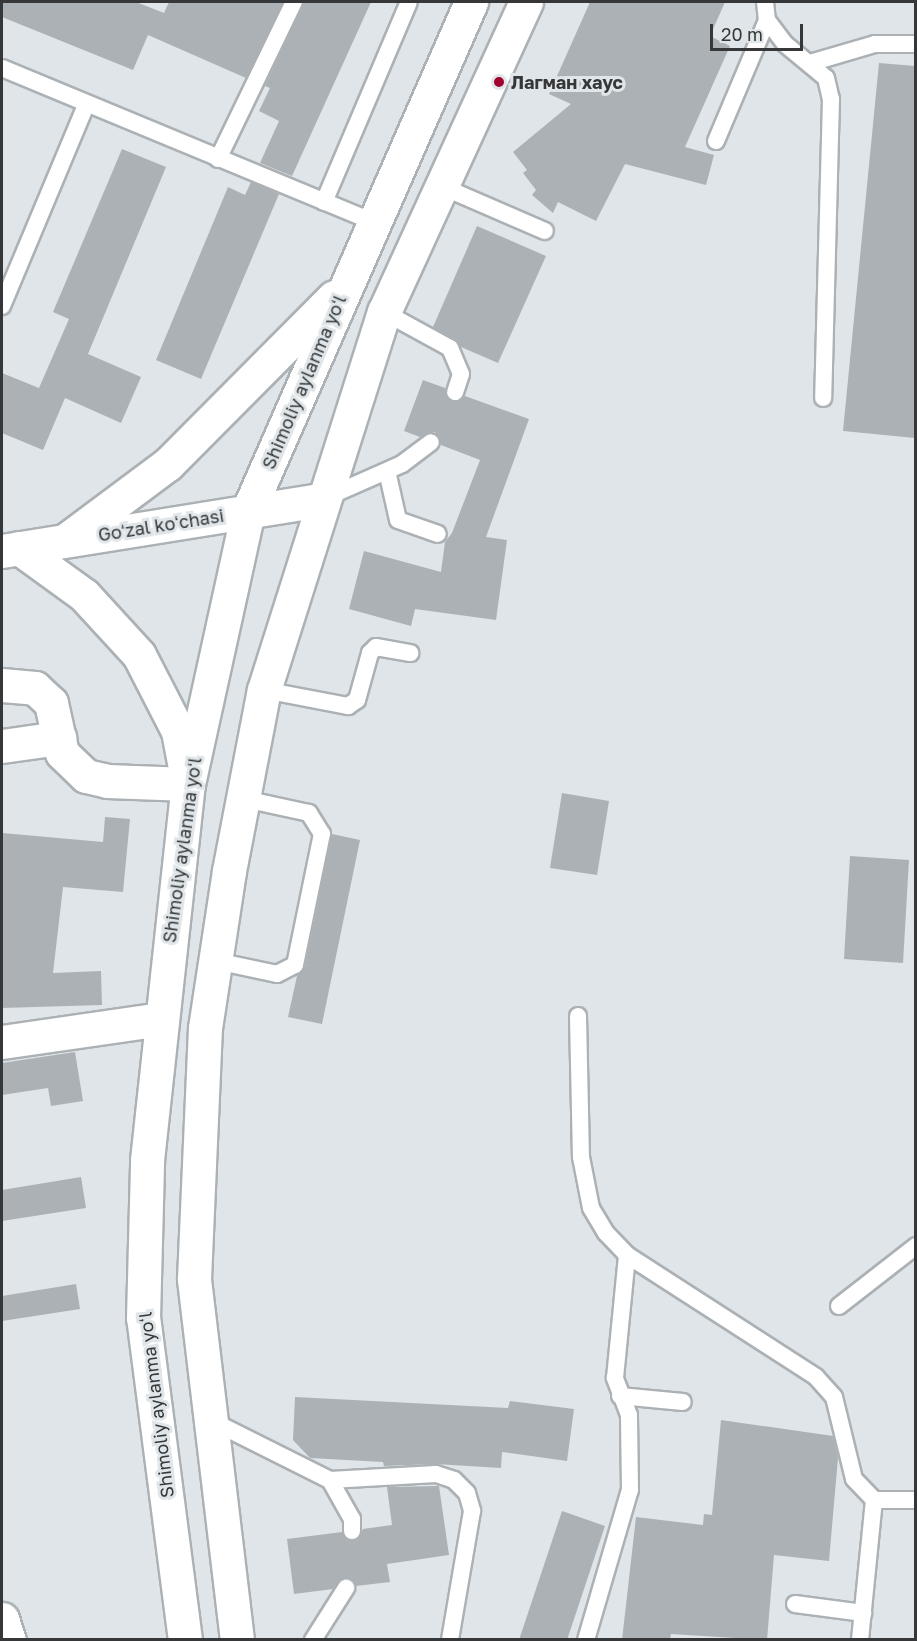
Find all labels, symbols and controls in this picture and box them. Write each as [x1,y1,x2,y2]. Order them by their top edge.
scale bar [713,12,806,50]
text: 20 m [721,23,763,45]
place label: Лагман хаус [511,71,623,93]
marker: Лагман хаус [492,75,506,89]
street label: Shimoliy aylanma yoʻl [258,292,350,472]
street label: Goʻzal koʻchasi [97,504,225,546]
street label: Shimoliy aylanma yoʻl [158,756,206,944]
street label: Shimoliy aylanma yoʻl [134,1311,178,1499]

